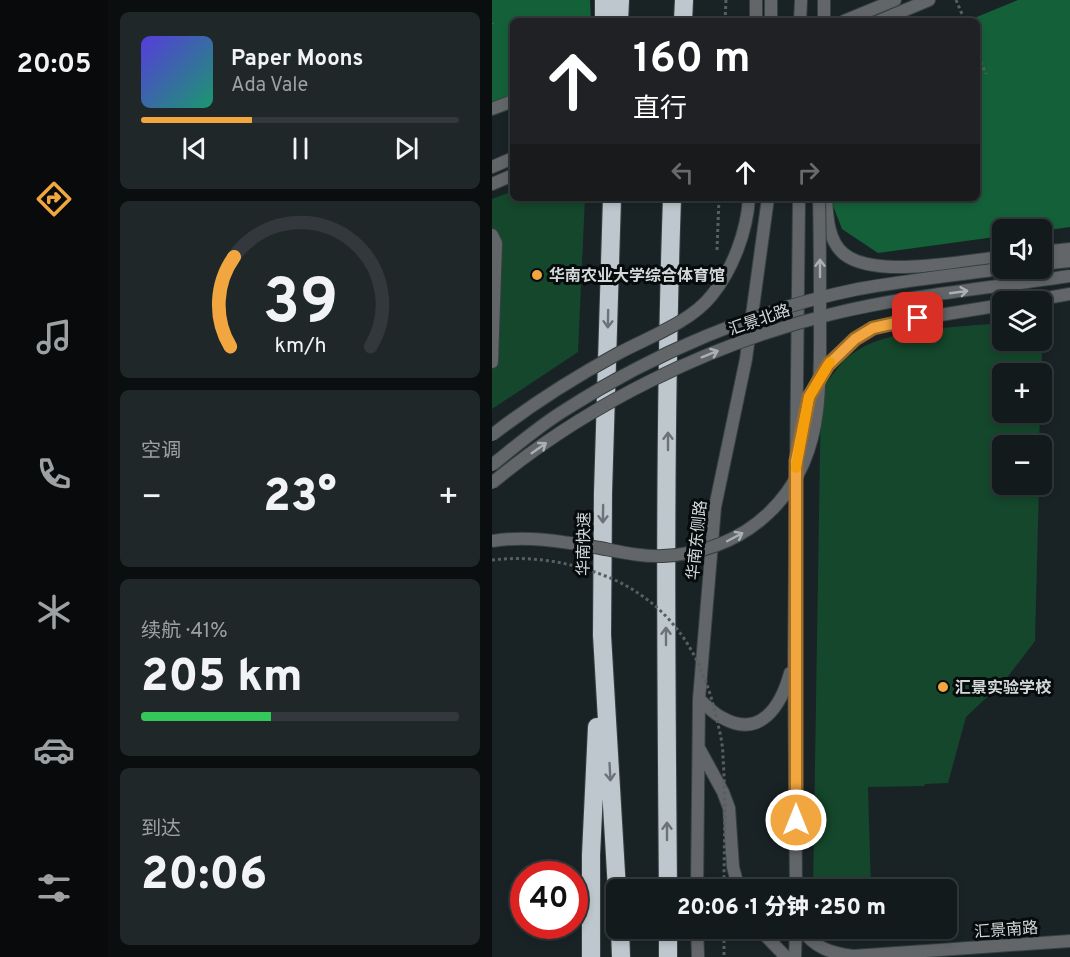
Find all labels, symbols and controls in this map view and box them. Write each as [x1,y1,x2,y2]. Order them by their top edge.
text: 160 m [633,34,751,87]
icon: ahead [534,42,612,120]
text: Paper Moons [231,46,363,73]
text: 20:05 [16,48,92,82]
text: Ada Vale [231,73,308,99]
text: 直行 [633,93,687,127]
icon: previous [178,132,211,165]
icon: pause [284,132,317,165]
icon: next [390,132,423,165]
icon: left [666,156,699,189]
icon: ahead [729,156,762,189]
icon: right [792,156,825,189]
icon: directions [33,178,75,220]
map controls [992,219,1052,495]
button: sound [992,219,1052,279]
one-way arrow [814,259,826,279]
text: 39 [262,266,338,345]
place label: 华南农业大学综合体育馆 [549,266,725,287]
marker: 华南农业大学综合体育馆 [530,268,544,282]
one-way arrow [949,287,968,298]
button: layers [992,291,1052,351]
pin [892,292,943,343]
street label: 汇景北路 [726,301,793,341]
icon: arrive [901,301,934,334]
one-way arrow [602,309,614,329]
icon: music [33,316,75,358]
text: km/h [274,333,326,360]
one-way arrow [700,348,718,359]
button: + [992,363,1052,423]
one-way arrow [662,432,674,452]
button: − [992,435,1052,495]
text: 空调 [141,439,181,465]
one-way arrow [531,442,547,454]
icon: phone [33,453,75,495]
text: 23° [263,470,337,527]
text: − [141,478,162,520]
text: + [438,478,459,520]
street label: 华南东侧路 [684,499,712,581]
one-way arrow [597,504,609,524]
street label: 华南快速 [574,512,596,576]
one-way arrow [726,531,743,543]
icon: climate [33,591,75,633]
text: 续航 · 41% [141,619,228,645]
one-way arrow [661,627,672,647]
text: 205 km [141,650,303,707]
place label: 汇景实验学校 [955,678,1052,699]
marker: 汇景实验学校 [936,680,950,694]
icon: car [33,729,75,771]
one-way arrow [605,762,616,782]
position arrow [764,788,828,852]
text: 到达 [141,817,181,843]
one-way arrow [661,822,673,842]
text: 20:06 [141,848,267,905]
speed limit sign: 40 [510,861,588,939]
icon: filters [33,867,75,909]
text: 20:06 · 1 分钟 · 250 m [677,895,886,922]
street label: 汇景南路 [974,919,1039,943]

